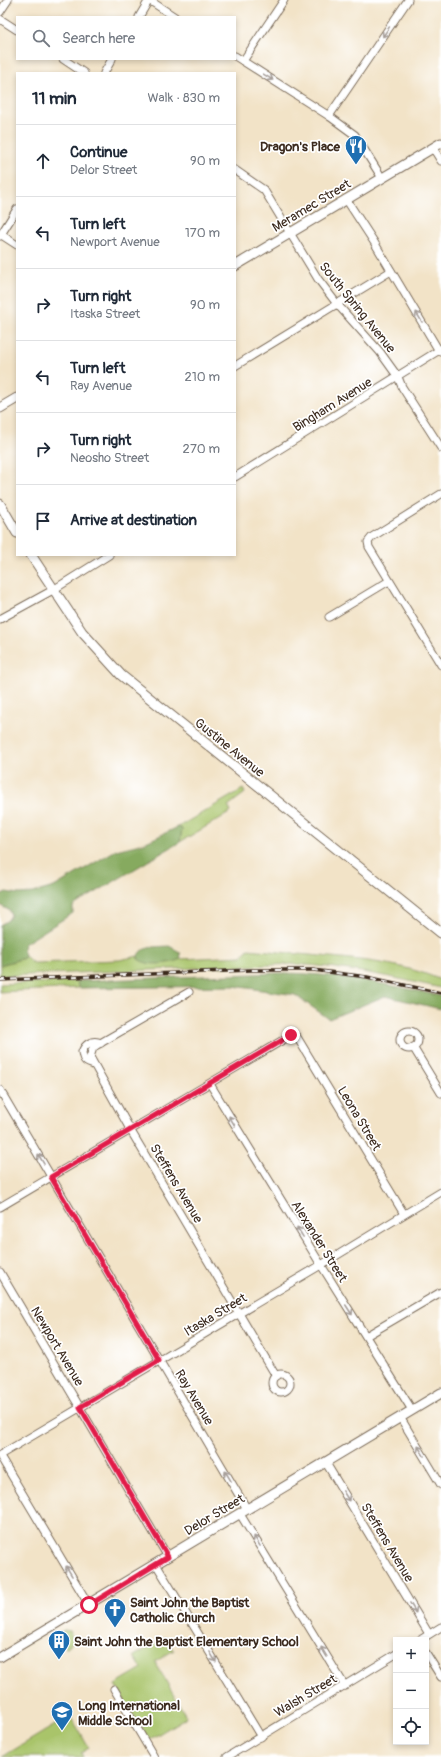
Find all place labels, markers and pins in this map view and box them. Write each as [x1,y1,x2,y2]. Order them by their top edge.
restaurant icon: Dragon's Place [343,133,369,166]
place label: Dragon's Place [260,139,341,155]
place label: Saint John the Baptist Catholic Church [130,1595,250,1626]
church icon: Saint John the Baptist Catholic Church [102,1596,128,1629]
building icon: Saint John the Baptist Elementary School [46,1628,72,1661]
place label: Saint John the Baptist Elementary School [74,1634,299,1650]
place label: Long International Middle School [78,1698,180,1729]
school or university icon: Long International Middle School [49,1699,75,1732]

